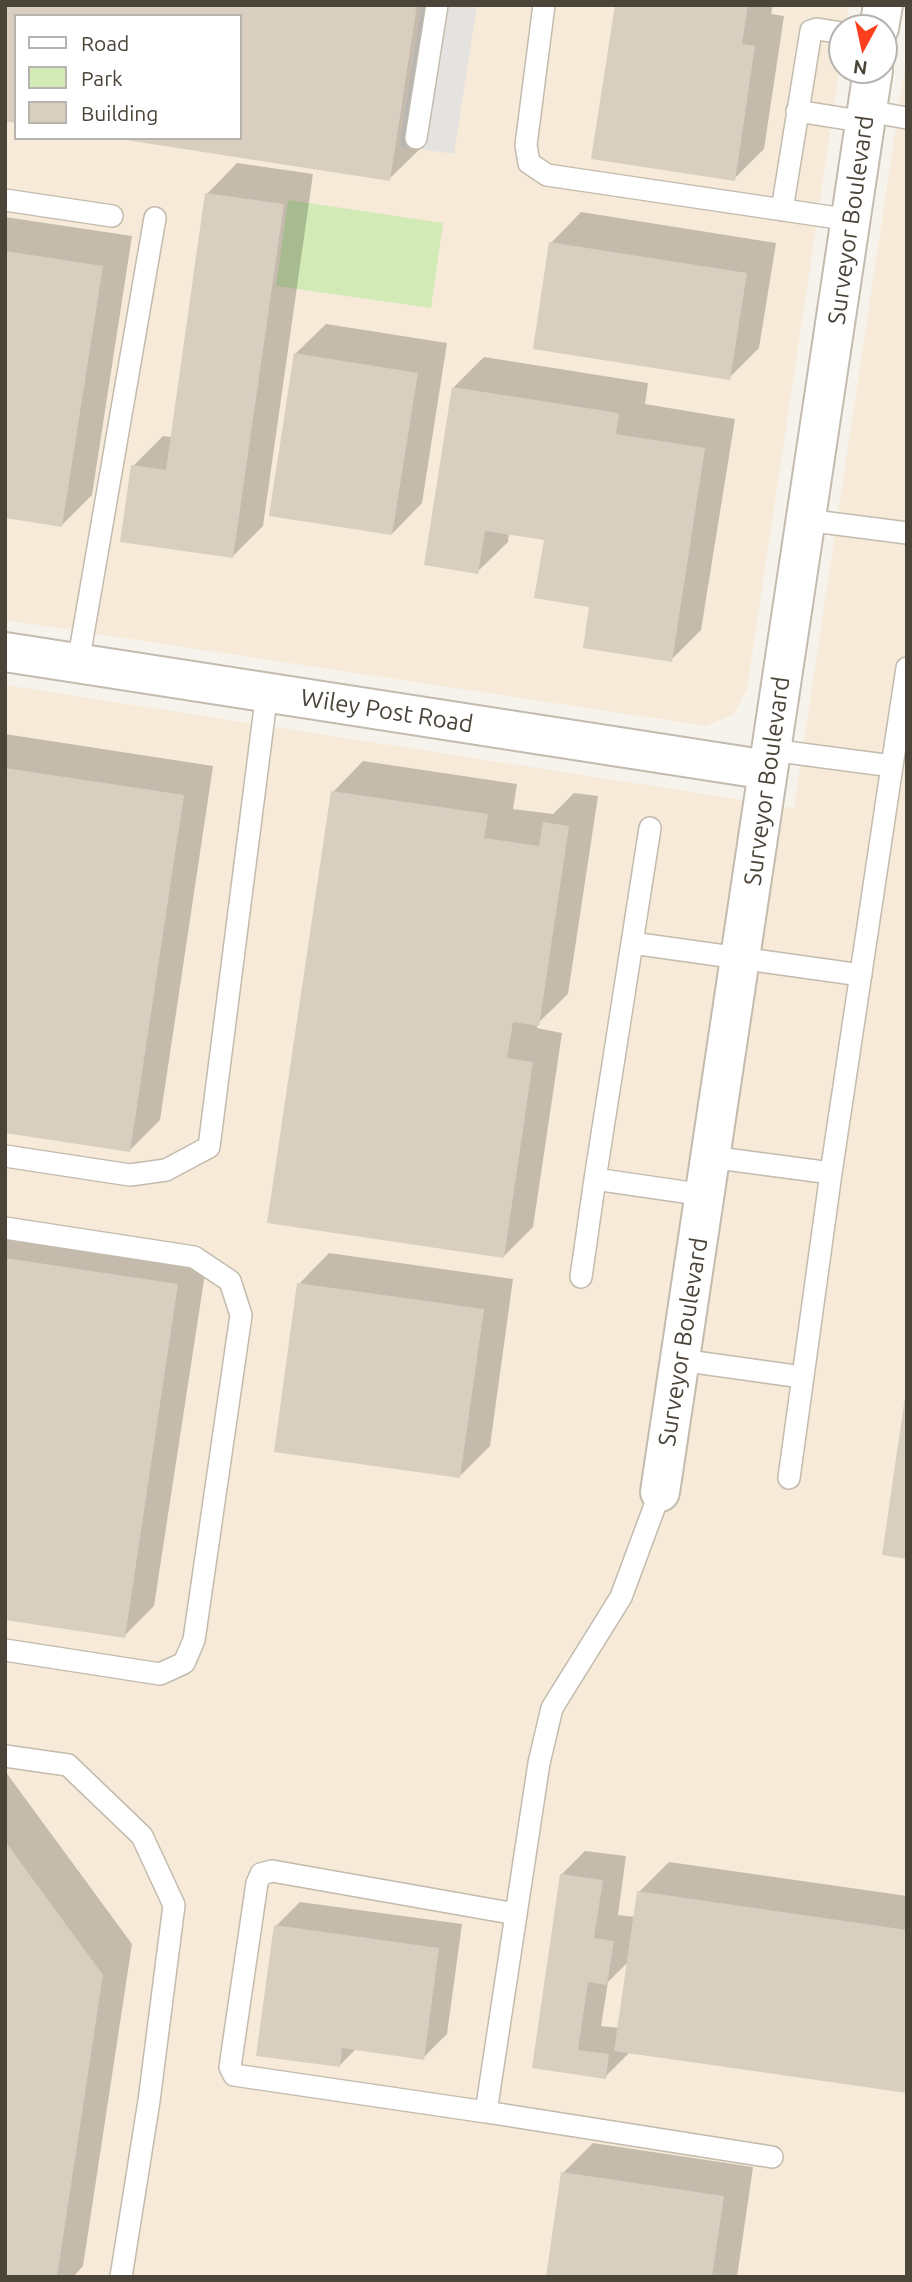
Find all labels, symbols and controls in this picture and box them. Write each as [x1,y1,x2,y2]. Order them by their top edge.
legend [14,14,242,140]
north arrow [828,14,898,84]
text: Road [81,31,129,55]
text: N [852,56,869,80]
text: Park [81,66,123,90]
text: Building [81,101,158,125]
street label: Surveyor Boulevard [822,114,880,326]
street label: Surveyor Boulevard [738,675,796,887]
street label: Wiley Post Road [299,683,475,739]
street label: Surveyor Boulevard [652,1236,714,1448]

